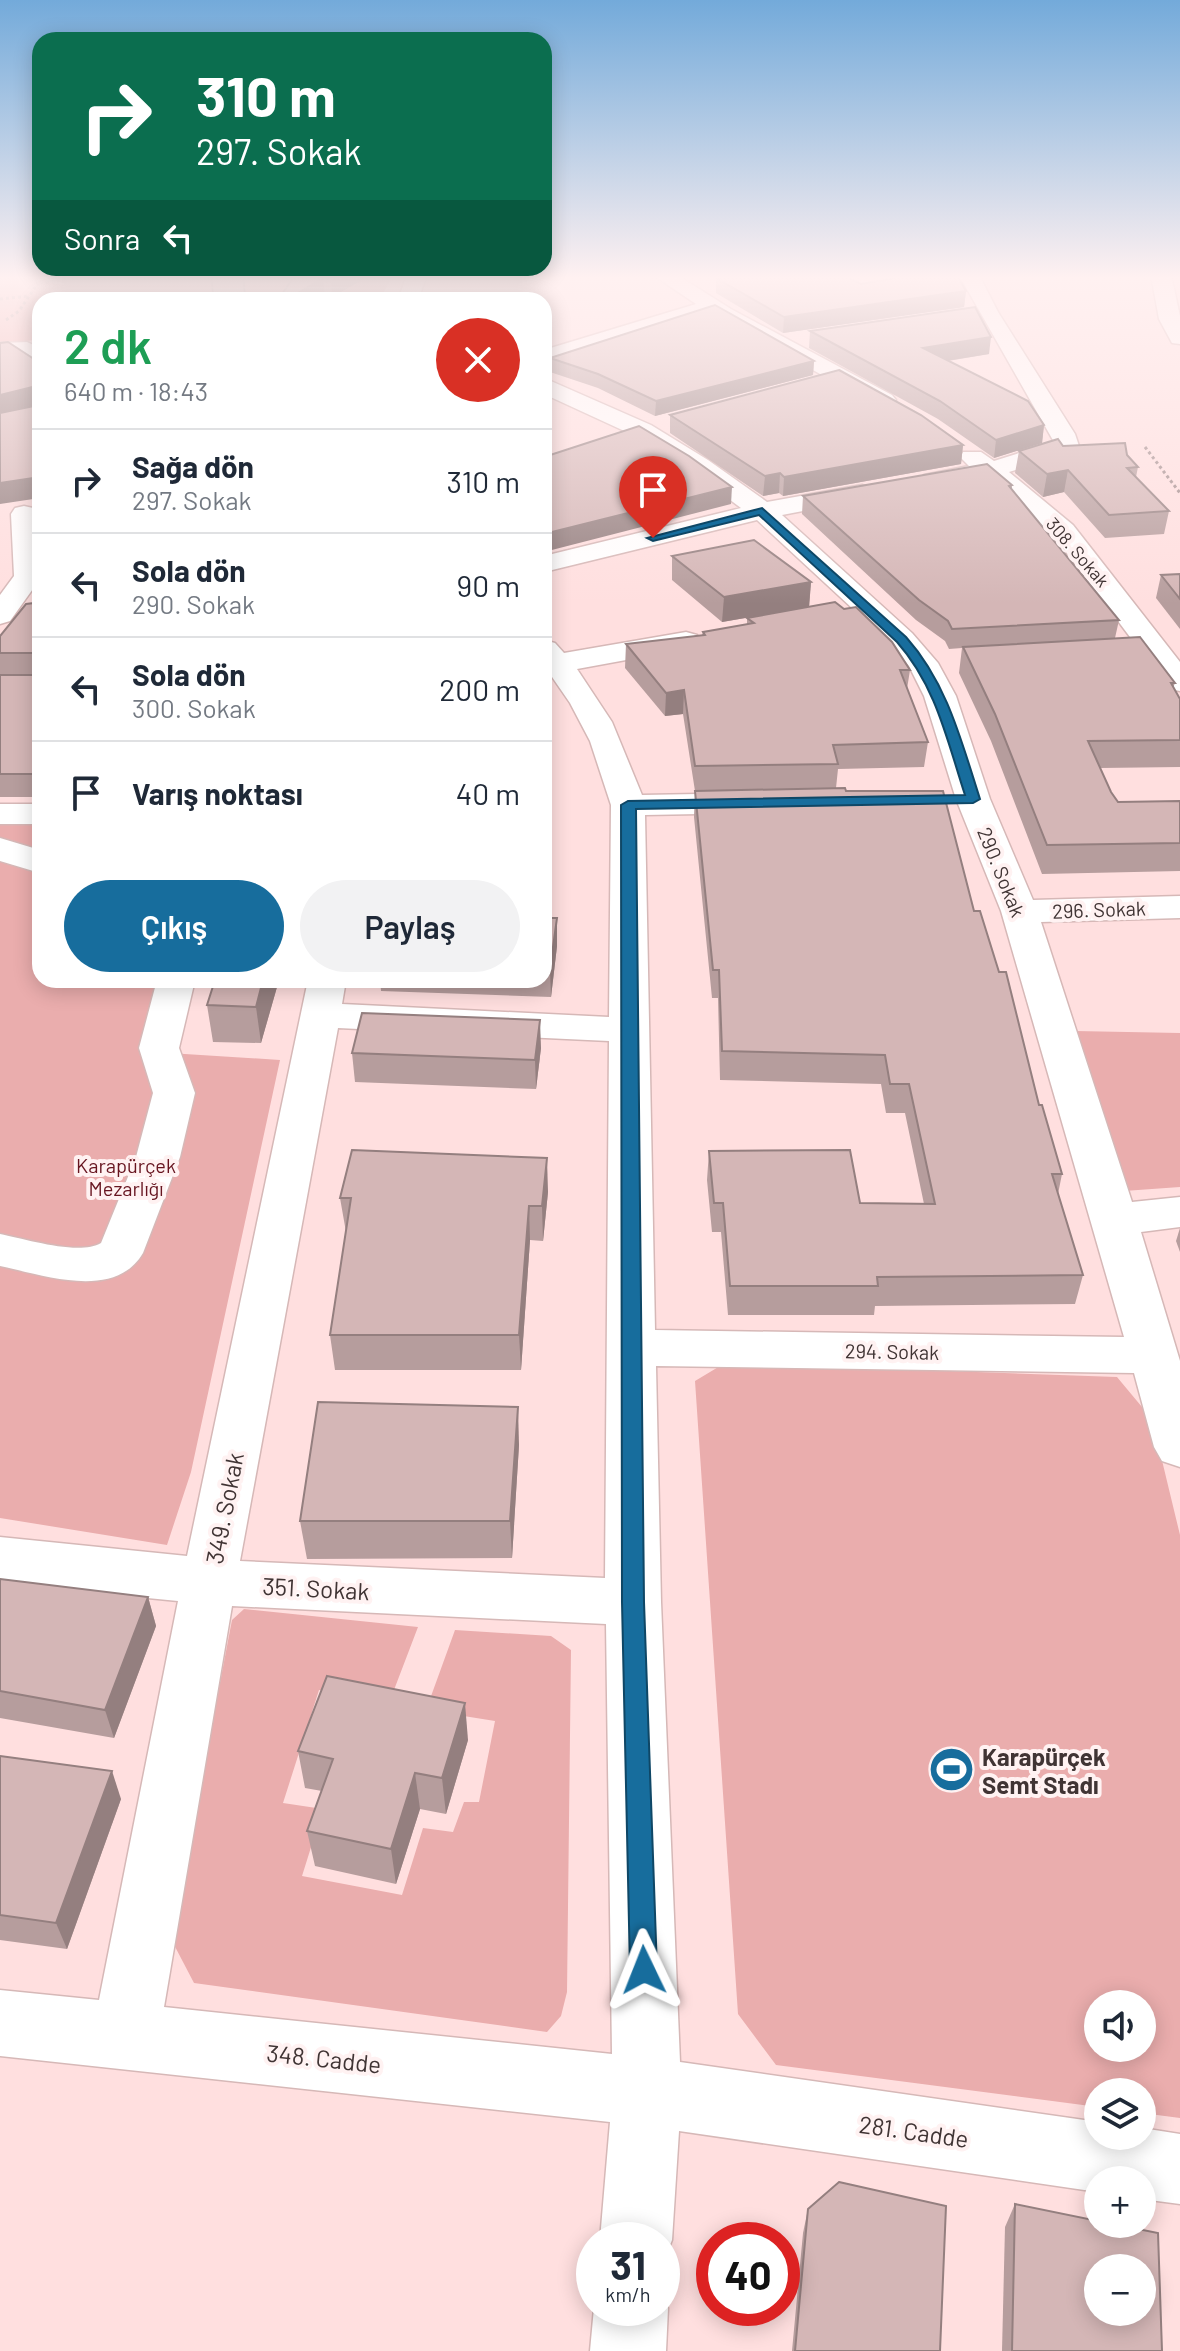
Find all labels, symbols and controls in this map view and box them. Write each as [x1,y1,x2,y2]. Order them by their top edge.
text: 310 m [196,61,336,128]
icon: right [64,64,168,168]
text: 297. Sokak [196,129,361,172]
icon: left [156,216,200,260]
text: Sonra [64,220,140,256]
text: 2 dk [64,316,152,374]
button: close [436,318,520,402]
text: 640 m · 18:43 [64,375,208,406]
text: Sağa dön [132,448,254,484]
pin [619,456,687,538]
icon: right [64,459,108,503]
text: 310 m [447,463,520,499]
icon: arrive [631,468,675,512]
text: 297. Sokak [132,484,252,515]
street label: 308. Sokak [1042,513,1114,591]
text: Sola dön [132,552,246,588]
icon: left [64,563,108,607]
text: 90 m [457,567,520,603]
text: 290. Sokak [132,588,255,619]
text: Sola dön [132,656,246,692]
icon: left [64,667,108,711]
text: 200 m [439,671,520,707]
text: 300. Sokak [132,692,256,723]
icon: arrive [64,771,108,815]
text: Varış noktası [132,775,303,811]
text: 40 m [456,775,520,811]
street label: 290. Sokak [973,824,1031,920]
button: Çıkış [64,880,284,972]
button: Paylaş [300,880,520,972]
street label: 296. Sokak [1052,895,1146,923]
park label: Karapürçek Mezarlığı [76,1153,176,1200]
street label: 294. Sokak [845,1338,939,1364]
street label: 349. Sokak [199,1450,249,1566]
street label: 351. Sokak [262,1571,370,1605]
place label: Karapürçek Semt Stadı [982,1742,1106,1799]
sports icon: Karapürçek Semt Stadı [927,1746,975,1794]
position arrow [602,1928,686,2012]
map controls [1084,1990,1156,2326]
button: sound [1084,1990,1156,2062]
street label: 348. Cadde [265,2038,383,2078]
button: layers [1084,2078,1156,2150]
street label: 281. Cadde [857,2109,971,2153]
button: + [1084,2166,1156,2238]
speed limit sign: 40 [696,2222,800,2326]
text: 31 [610,2240,646,2288]
button: − [1084,2254,1156,2326]
text: km/h [605,2282,651,2306]

